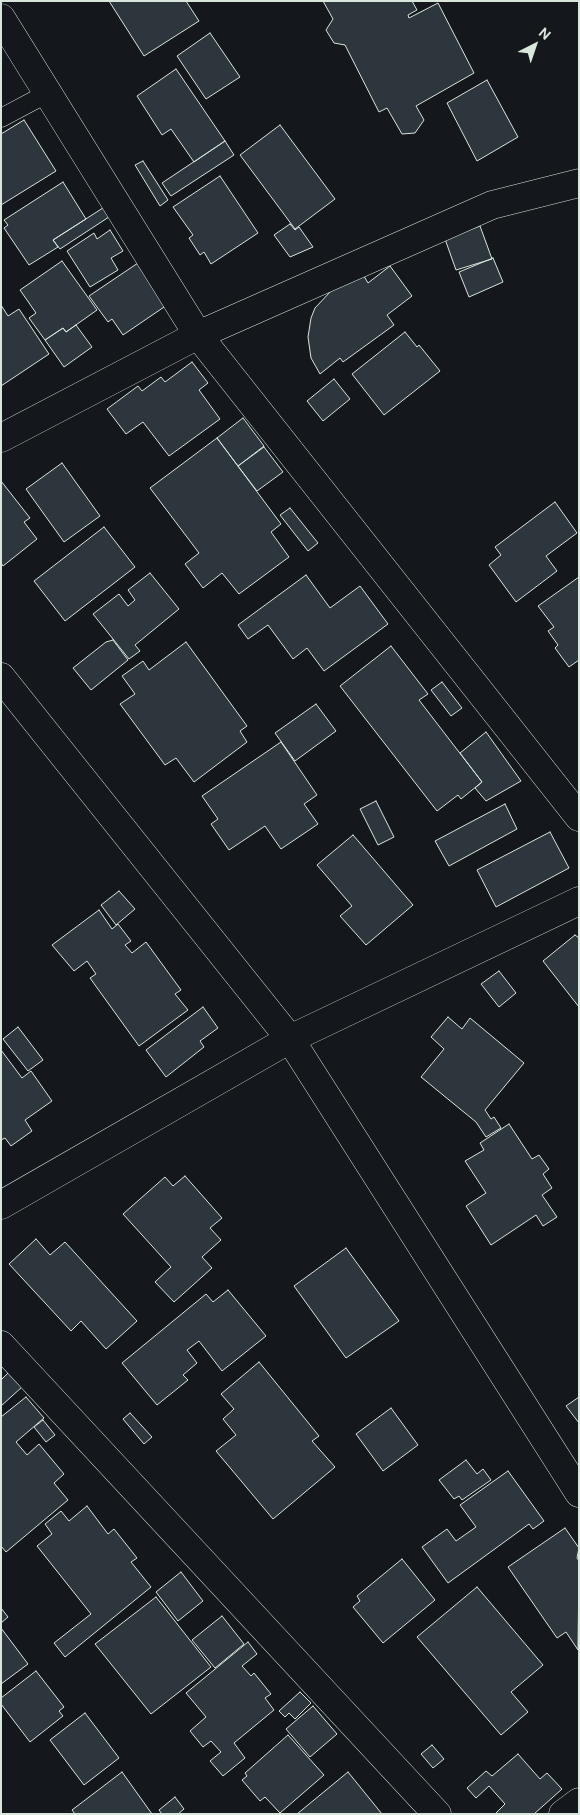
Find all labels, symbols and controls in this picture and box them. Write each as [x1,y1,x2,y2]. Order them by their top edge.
north arrow [510,20,560,70]
text: N [535,24,555,44]

